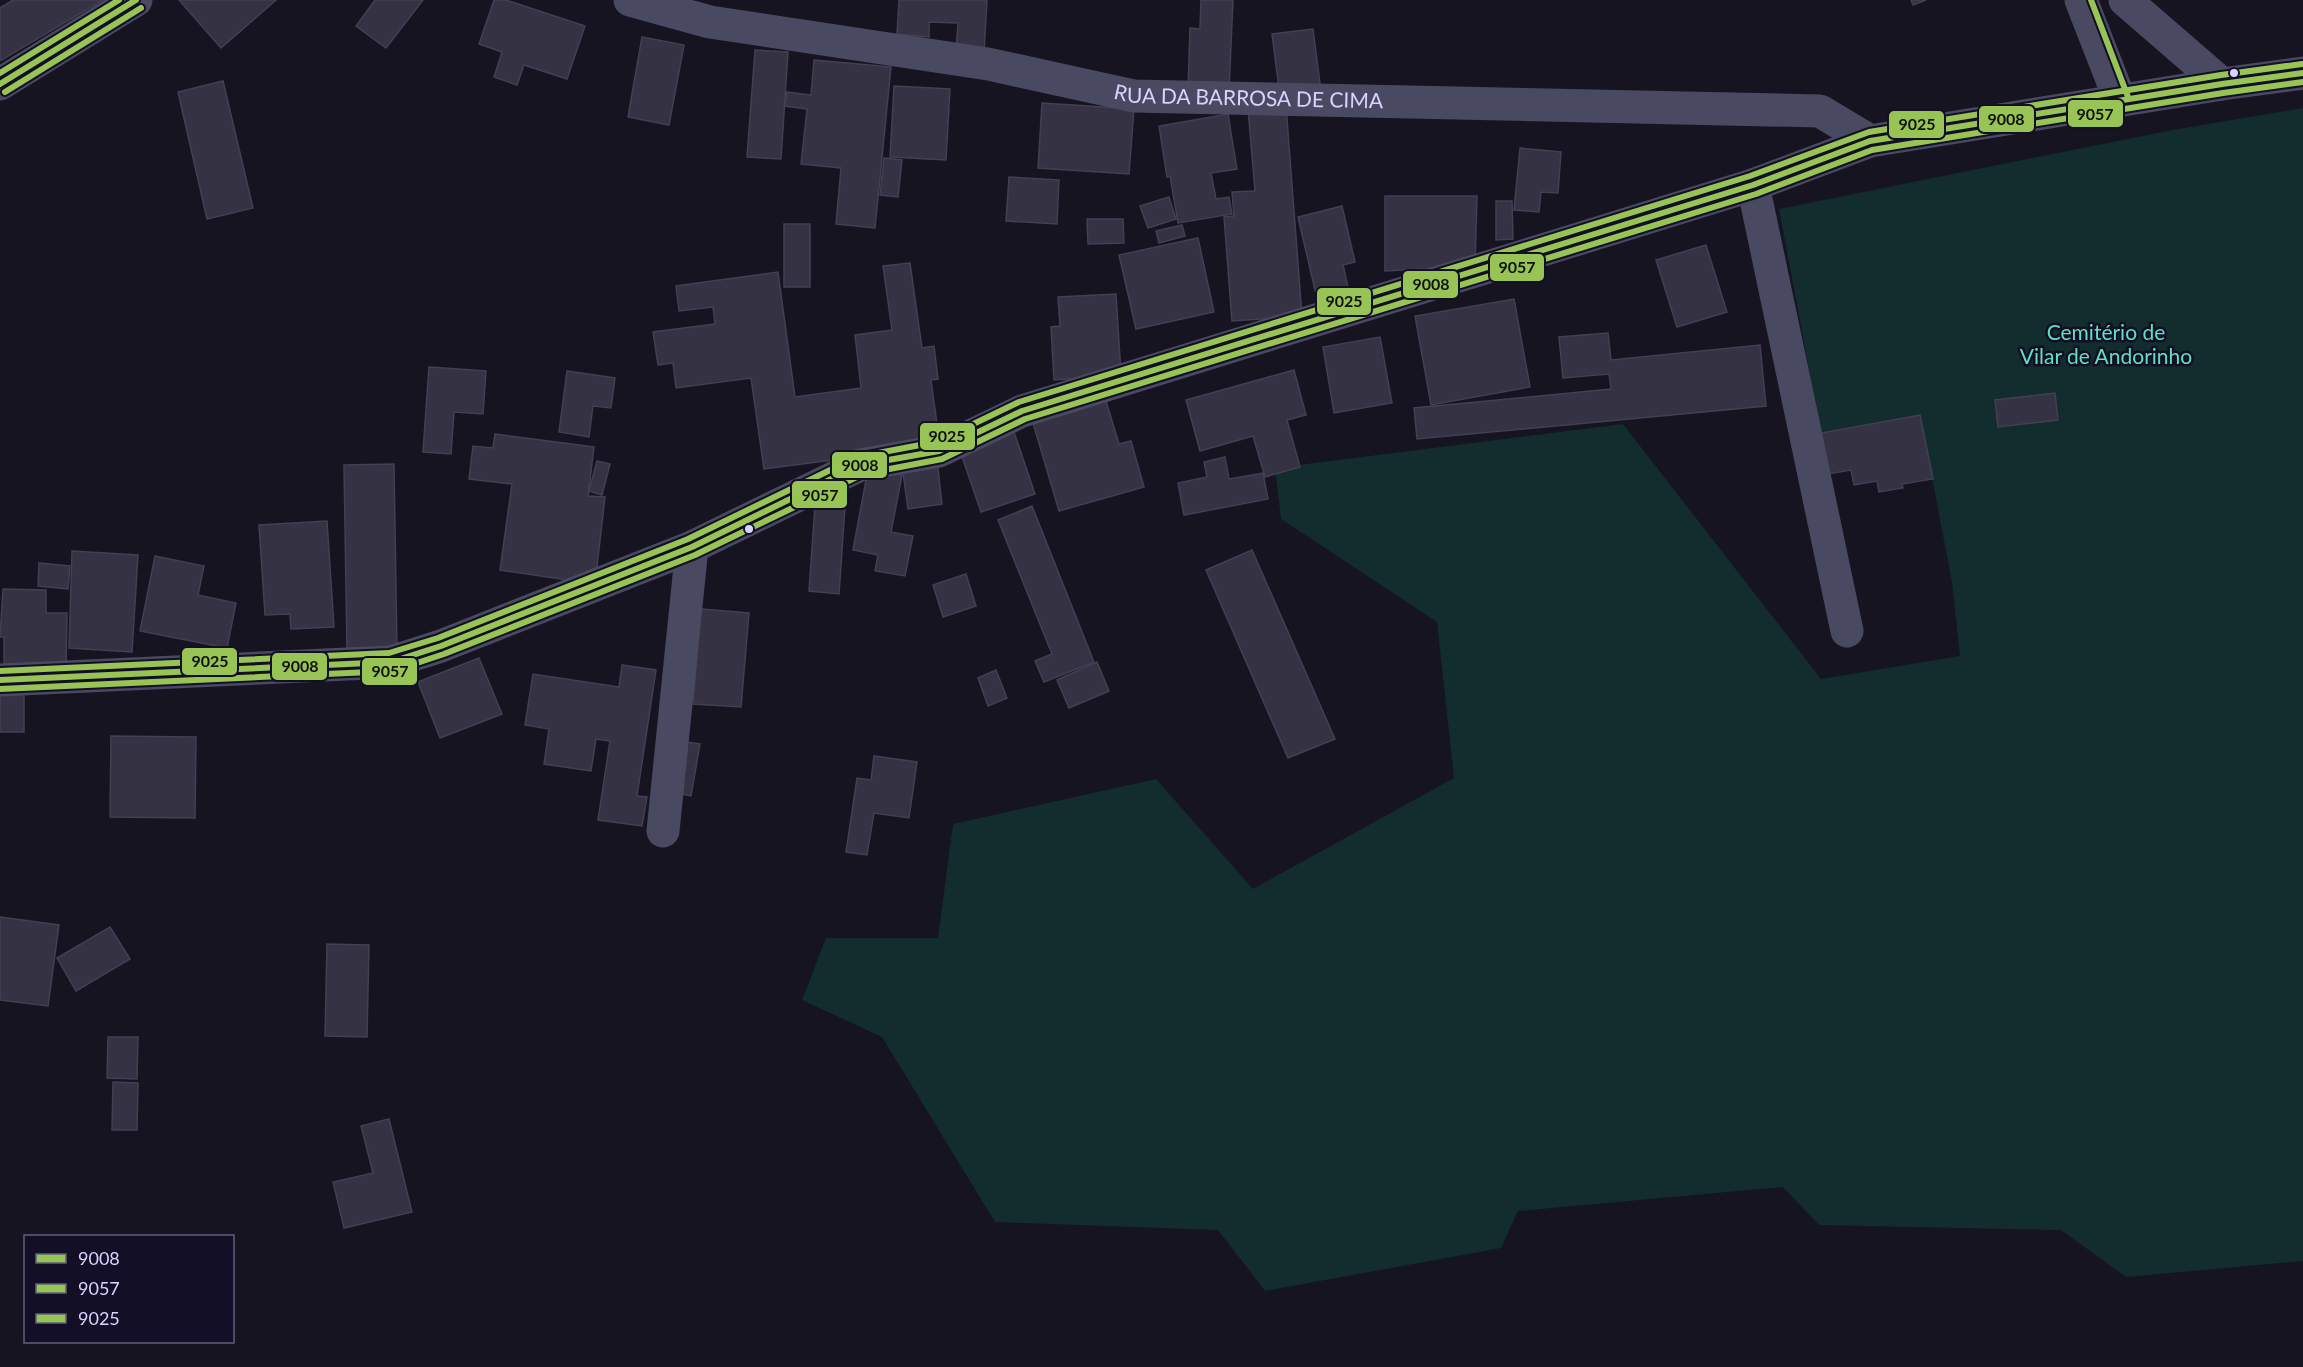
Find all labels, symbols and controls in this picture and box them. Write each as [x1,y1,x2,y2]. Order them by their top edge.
unlabelled marker [2228,67,2240,79]
street label: RUA DA BARROSA DE CIMA [1112,78,1384,112]
line badge: 9057 [2067,99,2124,128]
text: 9057 [2076,104,2114,123]
line badge: 9008 [1978,105,2035,133]
text: 9008 [1987,109,2025,128]
line badge: 9025 [1888,110,1945,139]
text: 9025 [1898,114,1936,133]
line badge: 9057 [1489,253,1545,282]
text: 9057 [1498,257,1536,276]
line badge: 9008 [1402,270,1459,299]
text: 9008 [1412,274,1450,293]
line badge: 9025 [1316,287,1372,316]
text: 9025 [1325,291,1363,310]
park label: Cemitério de Vilar de Andorinho [2020,319,2192,368]
line badge: 9025 [919,422,976,451]
text: 9025 [928,426,966,445]
line badge: 9008 [831,451,888,479]
text: 9008 [841,455,879,474]
line badge: 9057 [791,480,848,509]
text: 9057 [801,485,839,504]
unlabelled marker [743,523,755,535]
line badge: 9025 [181,647,238,676]
text: 9025 [191,651,229,670]
line badge: 9008 [271,652,328,681]
text: 9008 [281,656,319,675]
line badge: 9057 [361,657,418,686]
text: 9057 [371,661,409,680]
legend [24,1235,234,1343]
text: 9008 [78,1247,120,1269]
text: 9057 [78,1277,120,1299]
text: 9025 [78,1307,120,1329]

